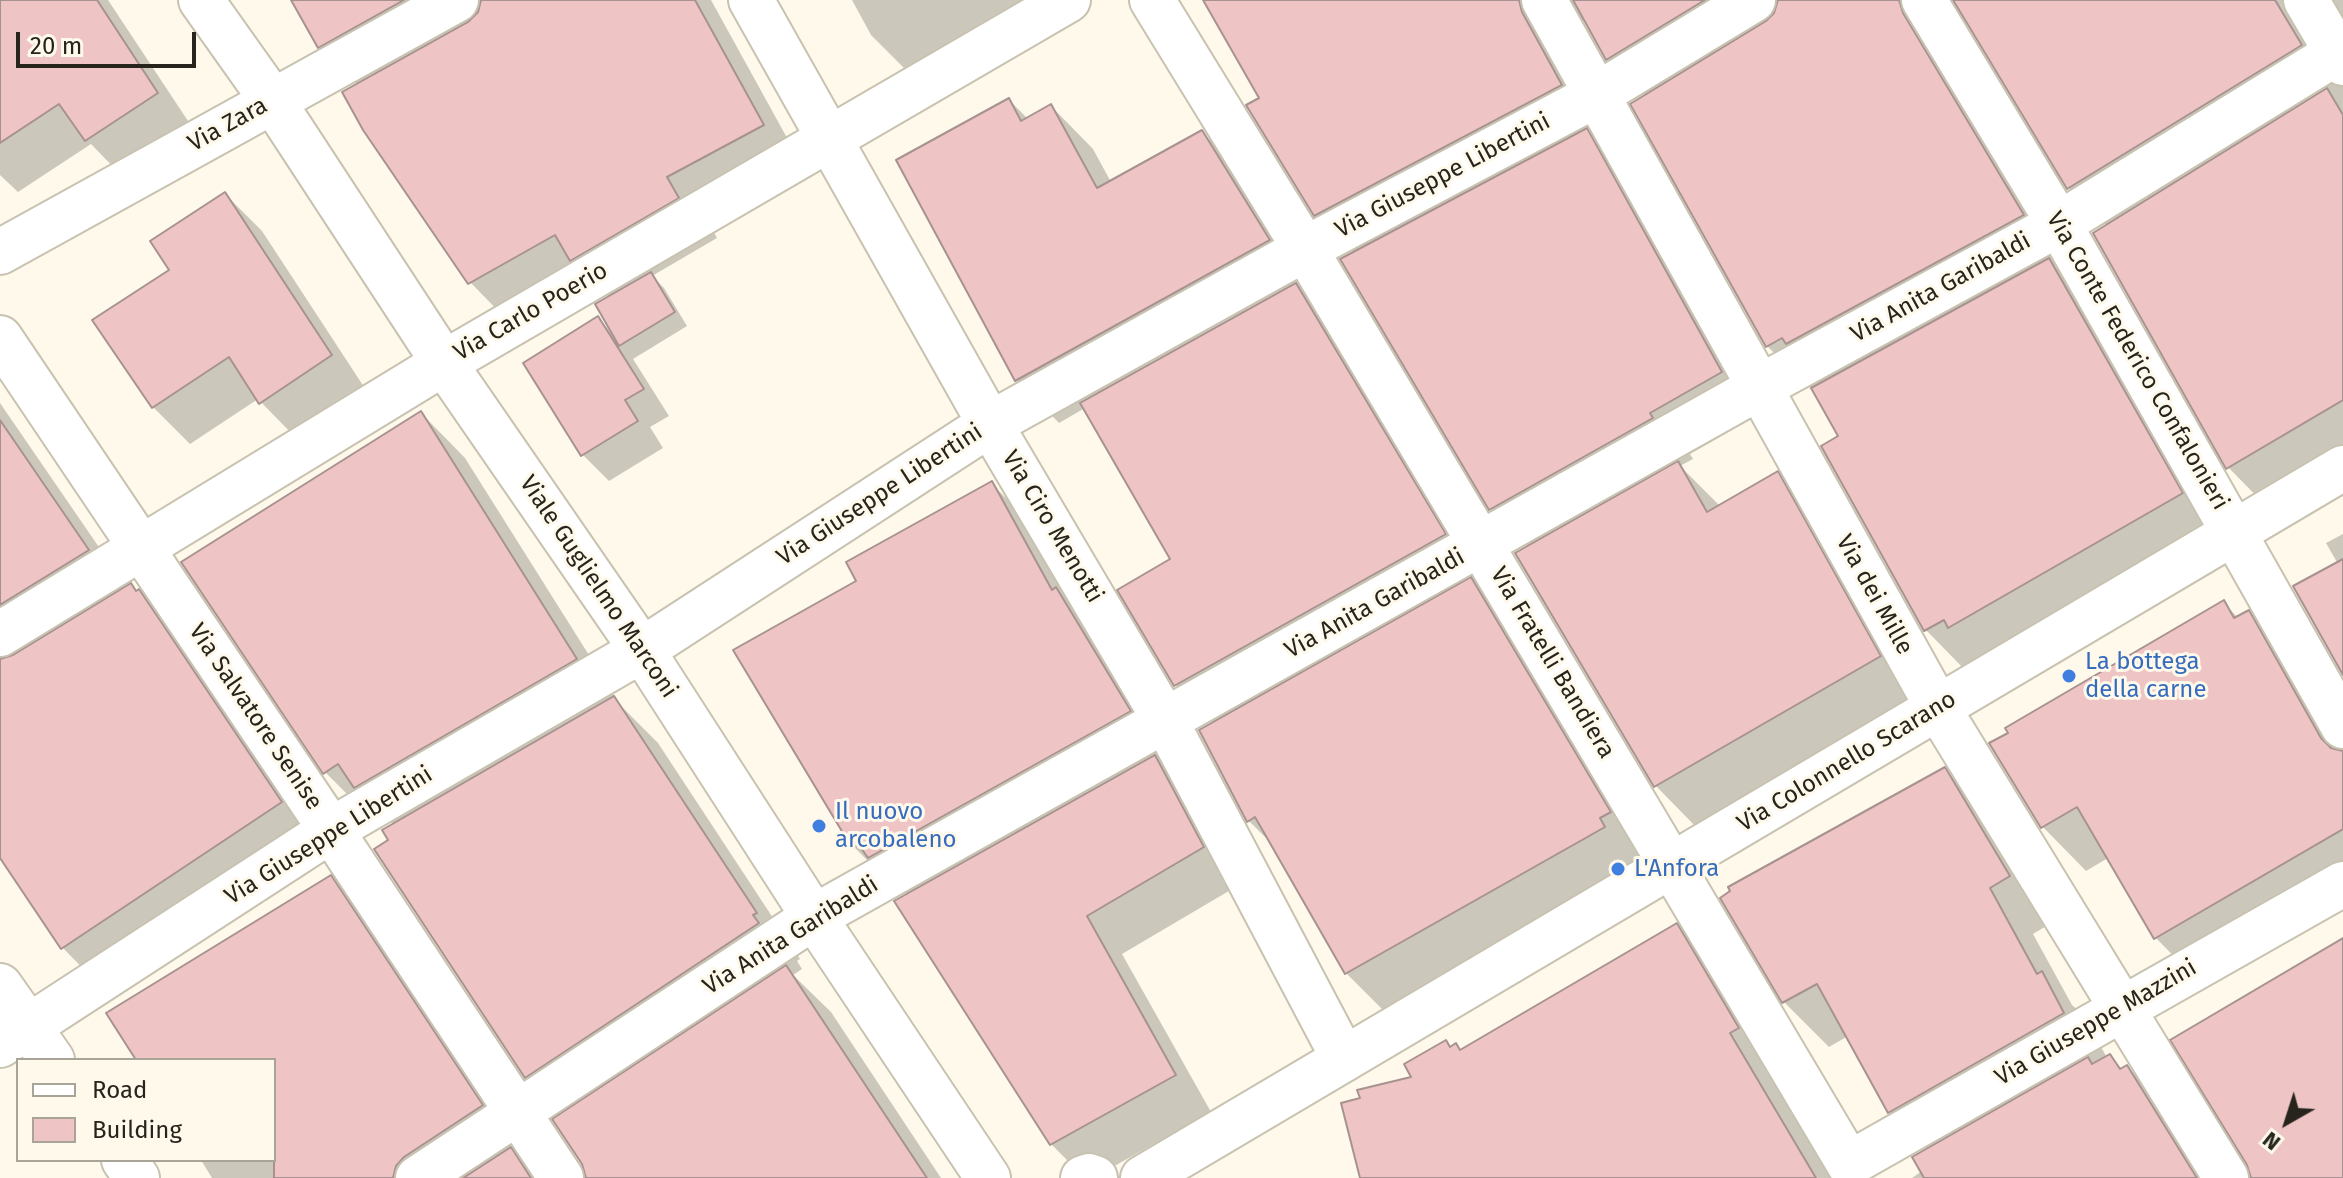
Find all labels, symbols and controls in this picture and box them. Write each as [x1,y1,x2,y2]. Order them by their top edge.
scale bar [20,16,200,66]
text: 20 m [30,32,82,60]
street label: Via Zara [183,92,273,158]
street label: Via Giuseppe Libertini [1331,107,1555,245]
street label: Via Conte Federico Confalonieri [2040,207,2234,515]
street label: Via Anita Garibaldi [1846,227,2036,349]
street label: Via Carlo Poerio [449,256,613,368]
street label: Via Giuseppe Libertini [772,418,988,572]
street label: Via Ciro Menotti [995,446,1109,608]
street label: Viale Guglielmo Marconi [513,470,683,704]
street label: Via dei Mille [1829,530,1919,660]
street label: Via Anita Garibaldi [1280,543,1470,665]
street label: Via Fratelli Bandiera [1484,562,1620,764]
street label: Via Salvatore Senise [182,618,328,816]
place label: La bottega della carne [2085,648,2206,704]
marker: La bottega della carne [2060,667,2078,685]
street label: Via Colonnello Scarano [1732,685,1962,839]
street label: Via Giuseppe Libertini [220,760,438,912]
place label: Il nuovo arcobaleno [835,798,957,854]
marker: Il nuovo arcobaleno [810,817,828,835]
place label: L'Anfora [1634,855,1719,883]
marker: L'Anfora [1609,860,1627,878]
street label: Via Anita Garibaldi [698,870,884,1002]
street label: Via Giuseppe Mazzini [1990,954,2202,1092]
legend [16,1058,276,1162]
text: Road [92,1076,147,1104]
north arrow [2247,1082,2327,1162]
text: Building [92,1116,182,1144]
text: N [2257,1126,2286,1156]

